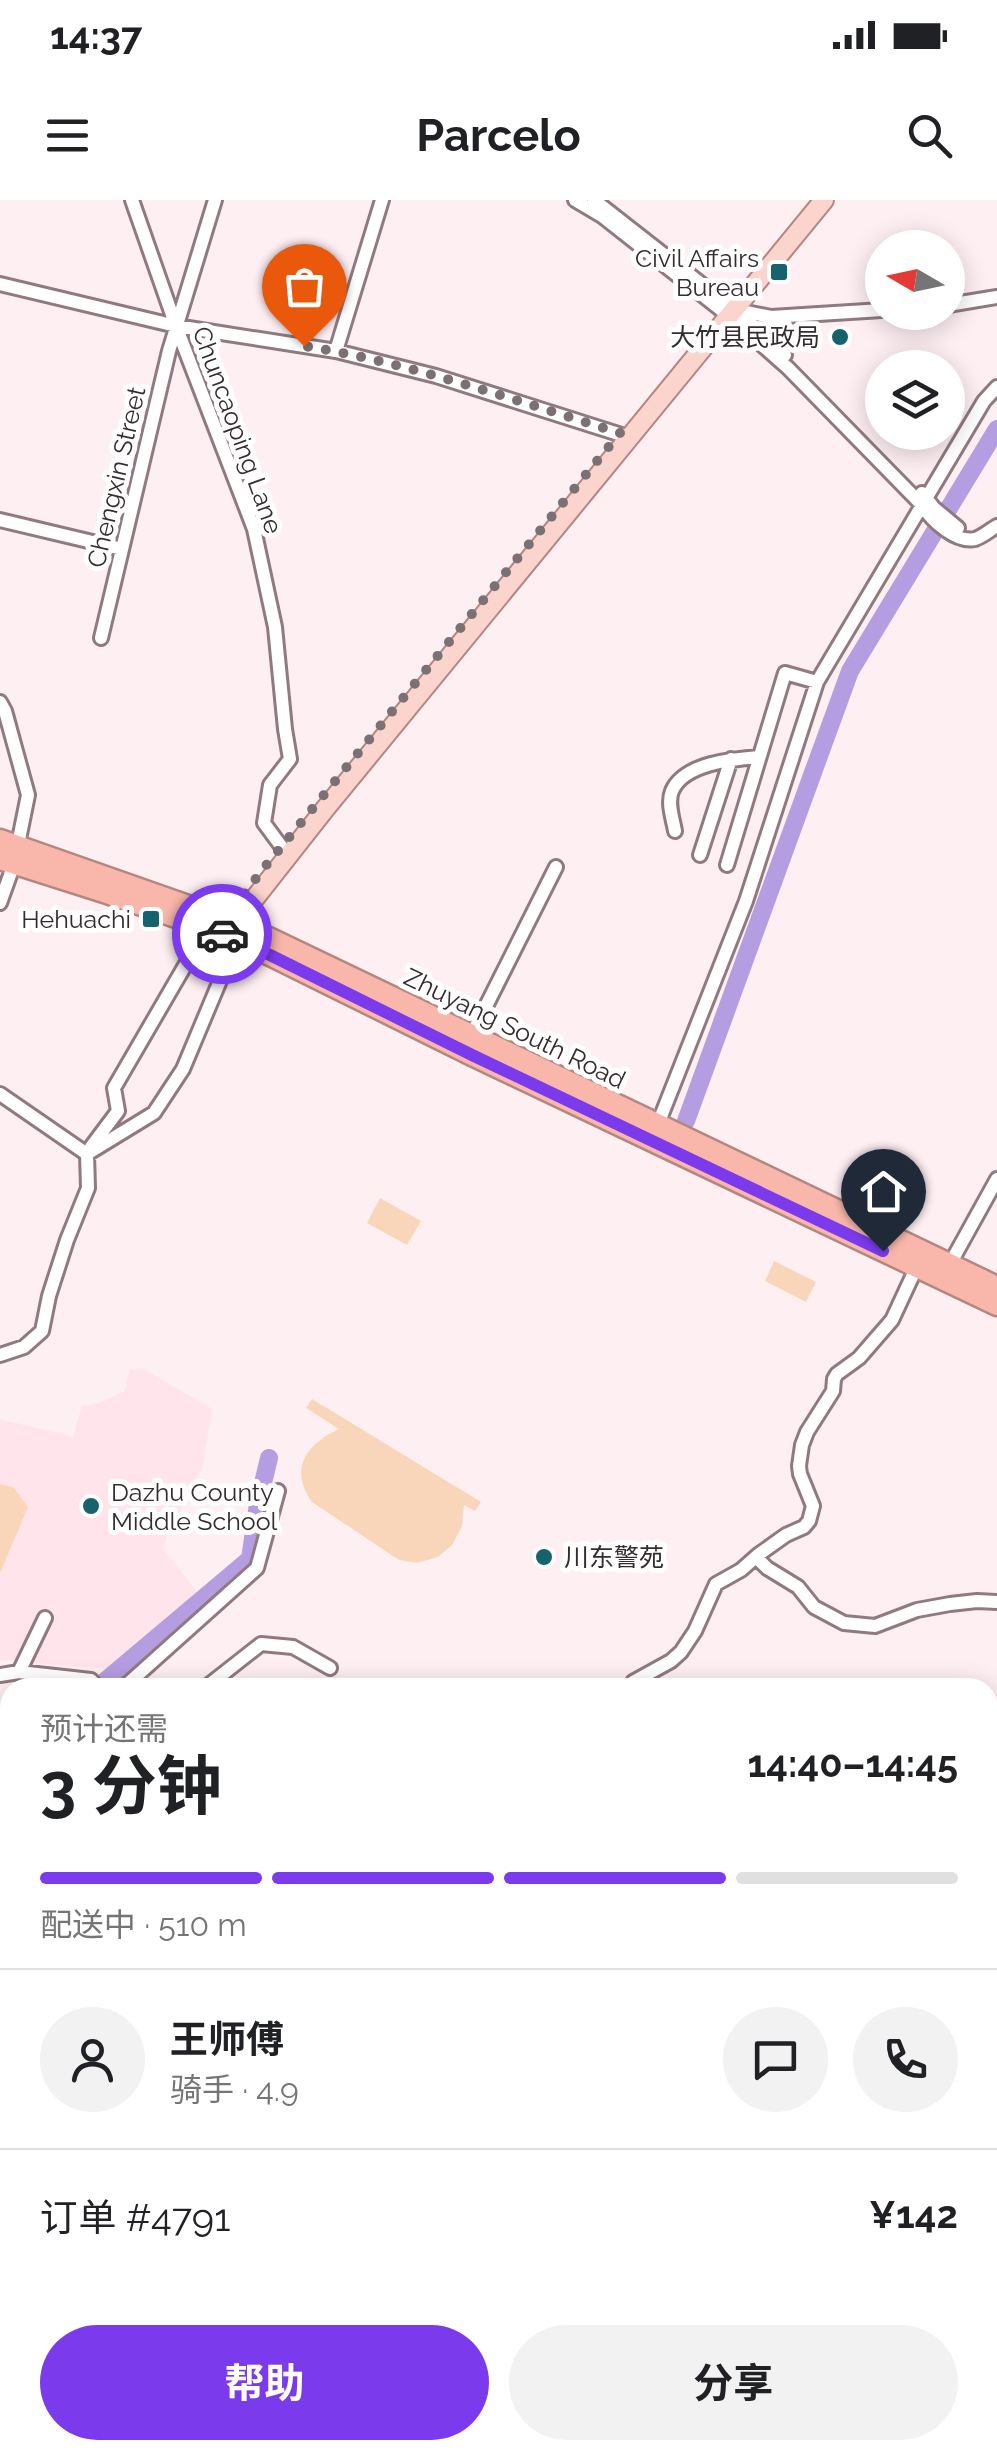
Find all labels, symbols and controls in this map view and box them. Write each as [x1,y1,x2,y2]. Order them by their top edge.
text: 14:37 [50,13,142,58]
icon: menu [40,108,95,163]
icon: search [902,108,957,163]
text: Parcelo [416,109,581,162]
north arrow [865,230,965,330]
map controls [865,230,965,450]
place label: Civil Affairs Bureau [635,243,759,302]
pin [262,244,347,347]
icon: bag [277,259,332,314]
marker: Civil Affairs Bureau [768,261,790,283]
street label: Chuncaoping Lane [187,322,289,538]
place label: 大竹县民政局 [670,322,820,352]
marker: 大竹县民政局 [829,326,851,348]
button: layers [865,350,965,450]
street label: Chengxin Street [81,383,152,570]
courier [172,884,272,984]
place label: Hehuachi [21,904,131,934]
icon: car [195,907,250,962]
marker: Hehuachi [140,908,162,930]
street label: Zhuyang South Road [399,961,631,1095]
pin [841,1149,926,1252]
icon: home [856,1164,911,1219]
place label: Dazhu County Middle School [111,1477,278,1536]
marker: Dazhu County Middle School [80,1495,102,1517]
place label: 川东警苑 [564,1542,664,1572]
marker: 川东警苑 [533,1546,555,1568]
text: 预计还需 [40,1710,168,1747]
text: 14:40–14:45 [748,1741,958,1786]
text: 3 分钟 [40,1748,222,1824]
text: 配送中 · 510 m [40,1906,247,1943]
button: person [40,2007,145,2112]
button: chat [723,2007,828,2112]
button: phone [853,2007,958,2112]
text: 王师傅 [170,2017,284,2062]
text: 骑手 · 4.9 [170,2071,299,2108]
text: ¥142 [869,2192,958,2237]
text: 订单 #4791 [40,2195,230,2240]
button: 帮助 [40,2325,489,2440]
button: 分享 [509,2325,958,2440]

